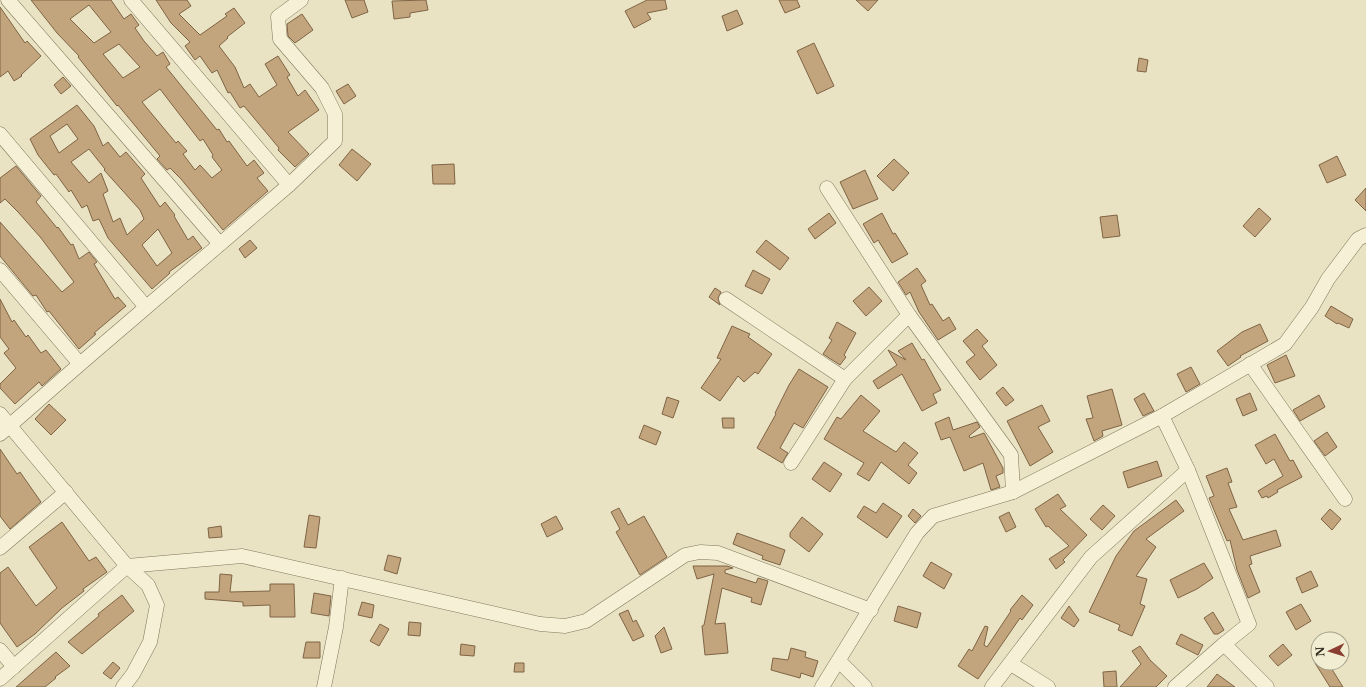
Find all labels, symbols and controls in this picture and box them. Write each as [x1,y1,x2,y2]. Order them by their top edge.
north arrow [1310,631,1350,671]
text: N [1313,645,1327,657]

